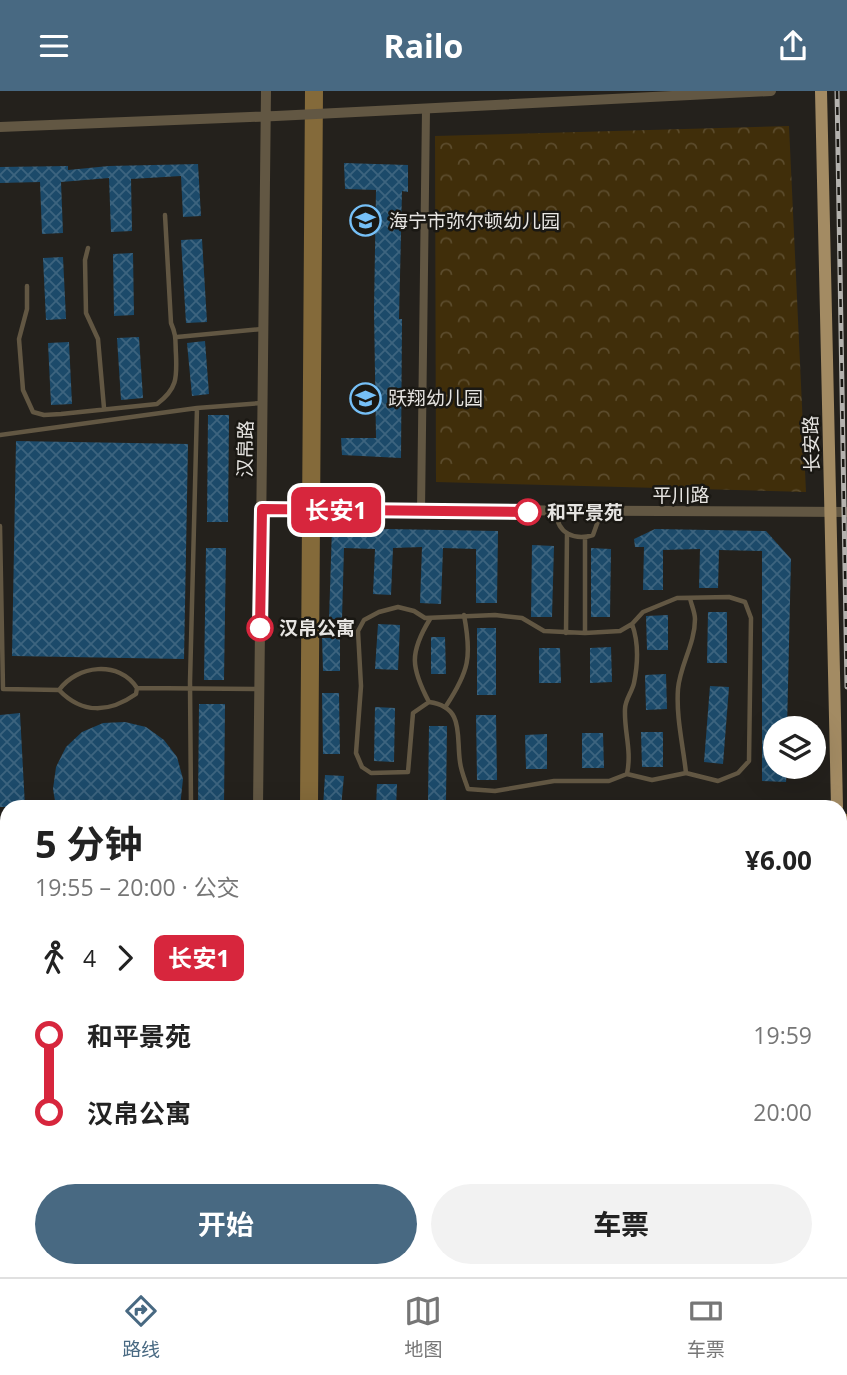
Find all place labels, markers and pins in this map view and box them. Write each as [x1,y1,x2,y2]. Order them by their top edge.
school or university icon: 海宁市弥尔顿幼儿园 [349,204,383,238]
place label: 海宁市弥尔顿幼儿园 [389,208,560,234]
school or university icon: 跃翔幼儿园 [348,381,382,415]
place label: 跃翔幼儿园 [388,385,483,411]
marker: 和平景苑 [515,499,541,525]
place label: 和平景苑 [547,499,623,525]
marker: 汉帛公寓 [247,615,273,641]
place label: 汉帛公寓 [279,615,355,641]

